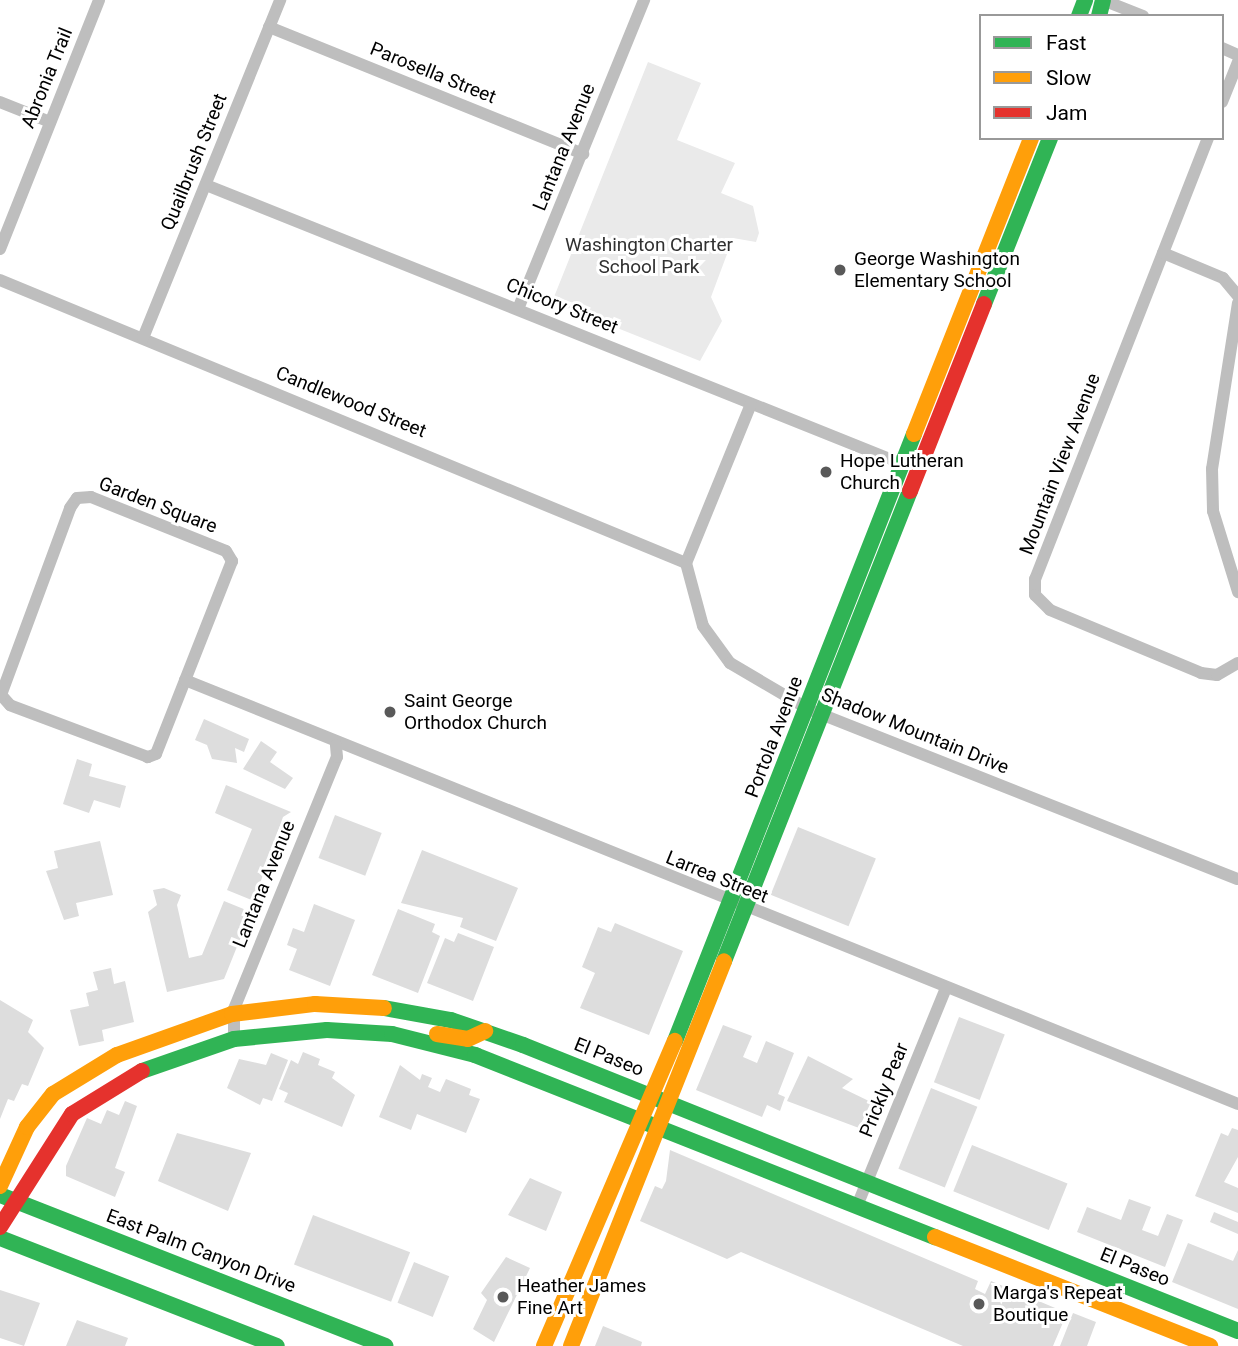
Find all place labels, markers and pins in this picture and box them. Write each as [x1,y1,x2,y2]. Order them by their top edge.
place label: George Washington Elementary School [854,248,1020,292]
marker: George Washington Elementary School [832,262,848,278]
place label: Hope Lutheran Church [840,450,964,494]
marker: Hope Lutheran Church [818,464,834,480]
place label: Saint George Orthodox Church [404,690,547,734]
marker: Saint George Orthodox Church [382,704,398,720]
place label: Heather James Fine Art [517,1275,646,1319]
place label: Marga's Repeat Boutique [993,1282,1123,1326]
marker: Heather James Fine Art [495,1289,511,1305]
marker: Marga's Repeat Boutique [971,1296,987,1312]

